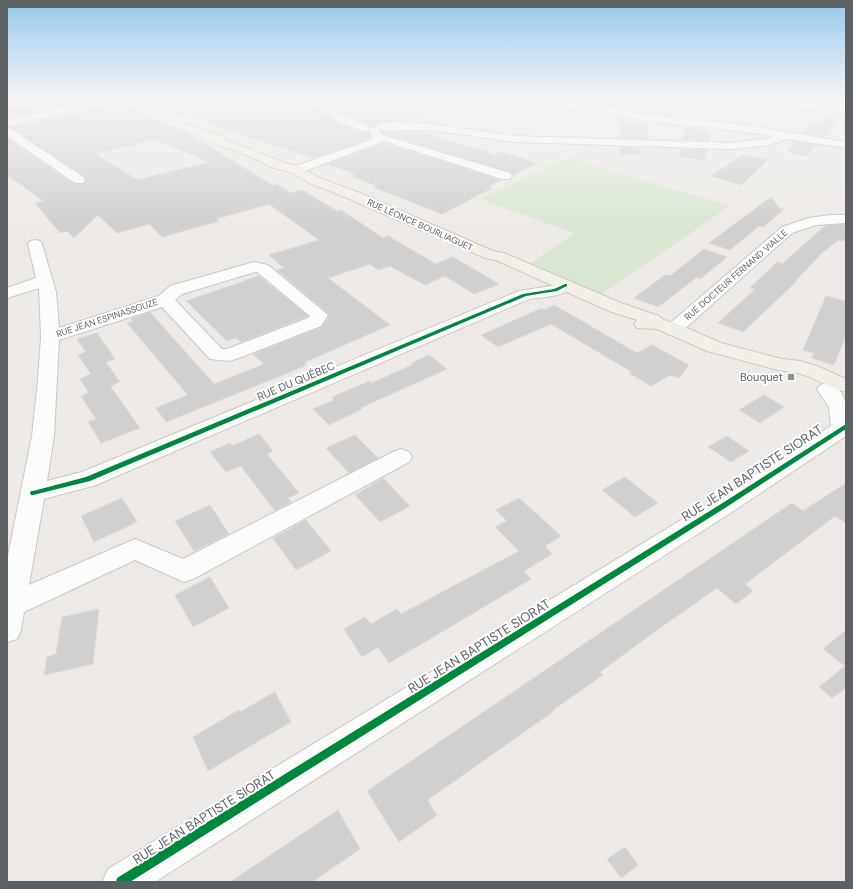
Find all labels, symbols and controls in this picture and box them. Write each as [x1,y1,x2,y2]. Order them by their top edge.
street label: RUE LÉONCE BOURLIAGUET [365,195,475,254]
street label: RUE DOCTEUR FERNAND VIALLE [682,227,790,323]
street label: RUE JEAN ESPINASSOUZE [55,296,159,340]
street label: RUE DU QUÉBEC [255,358,337,404]
place label: Bouquet [740,370,783,384]
marker: Bouquet [786,372,796,382]
street label: RUE JEAN BAPTISTE SIORAT [678,421,826,525]
street label: RUE JEAN BAPTISTE SIORAT [405,595,553,697]
street label: RUE JEAN BAPTISTE SIORAT [130,766,278,868]

